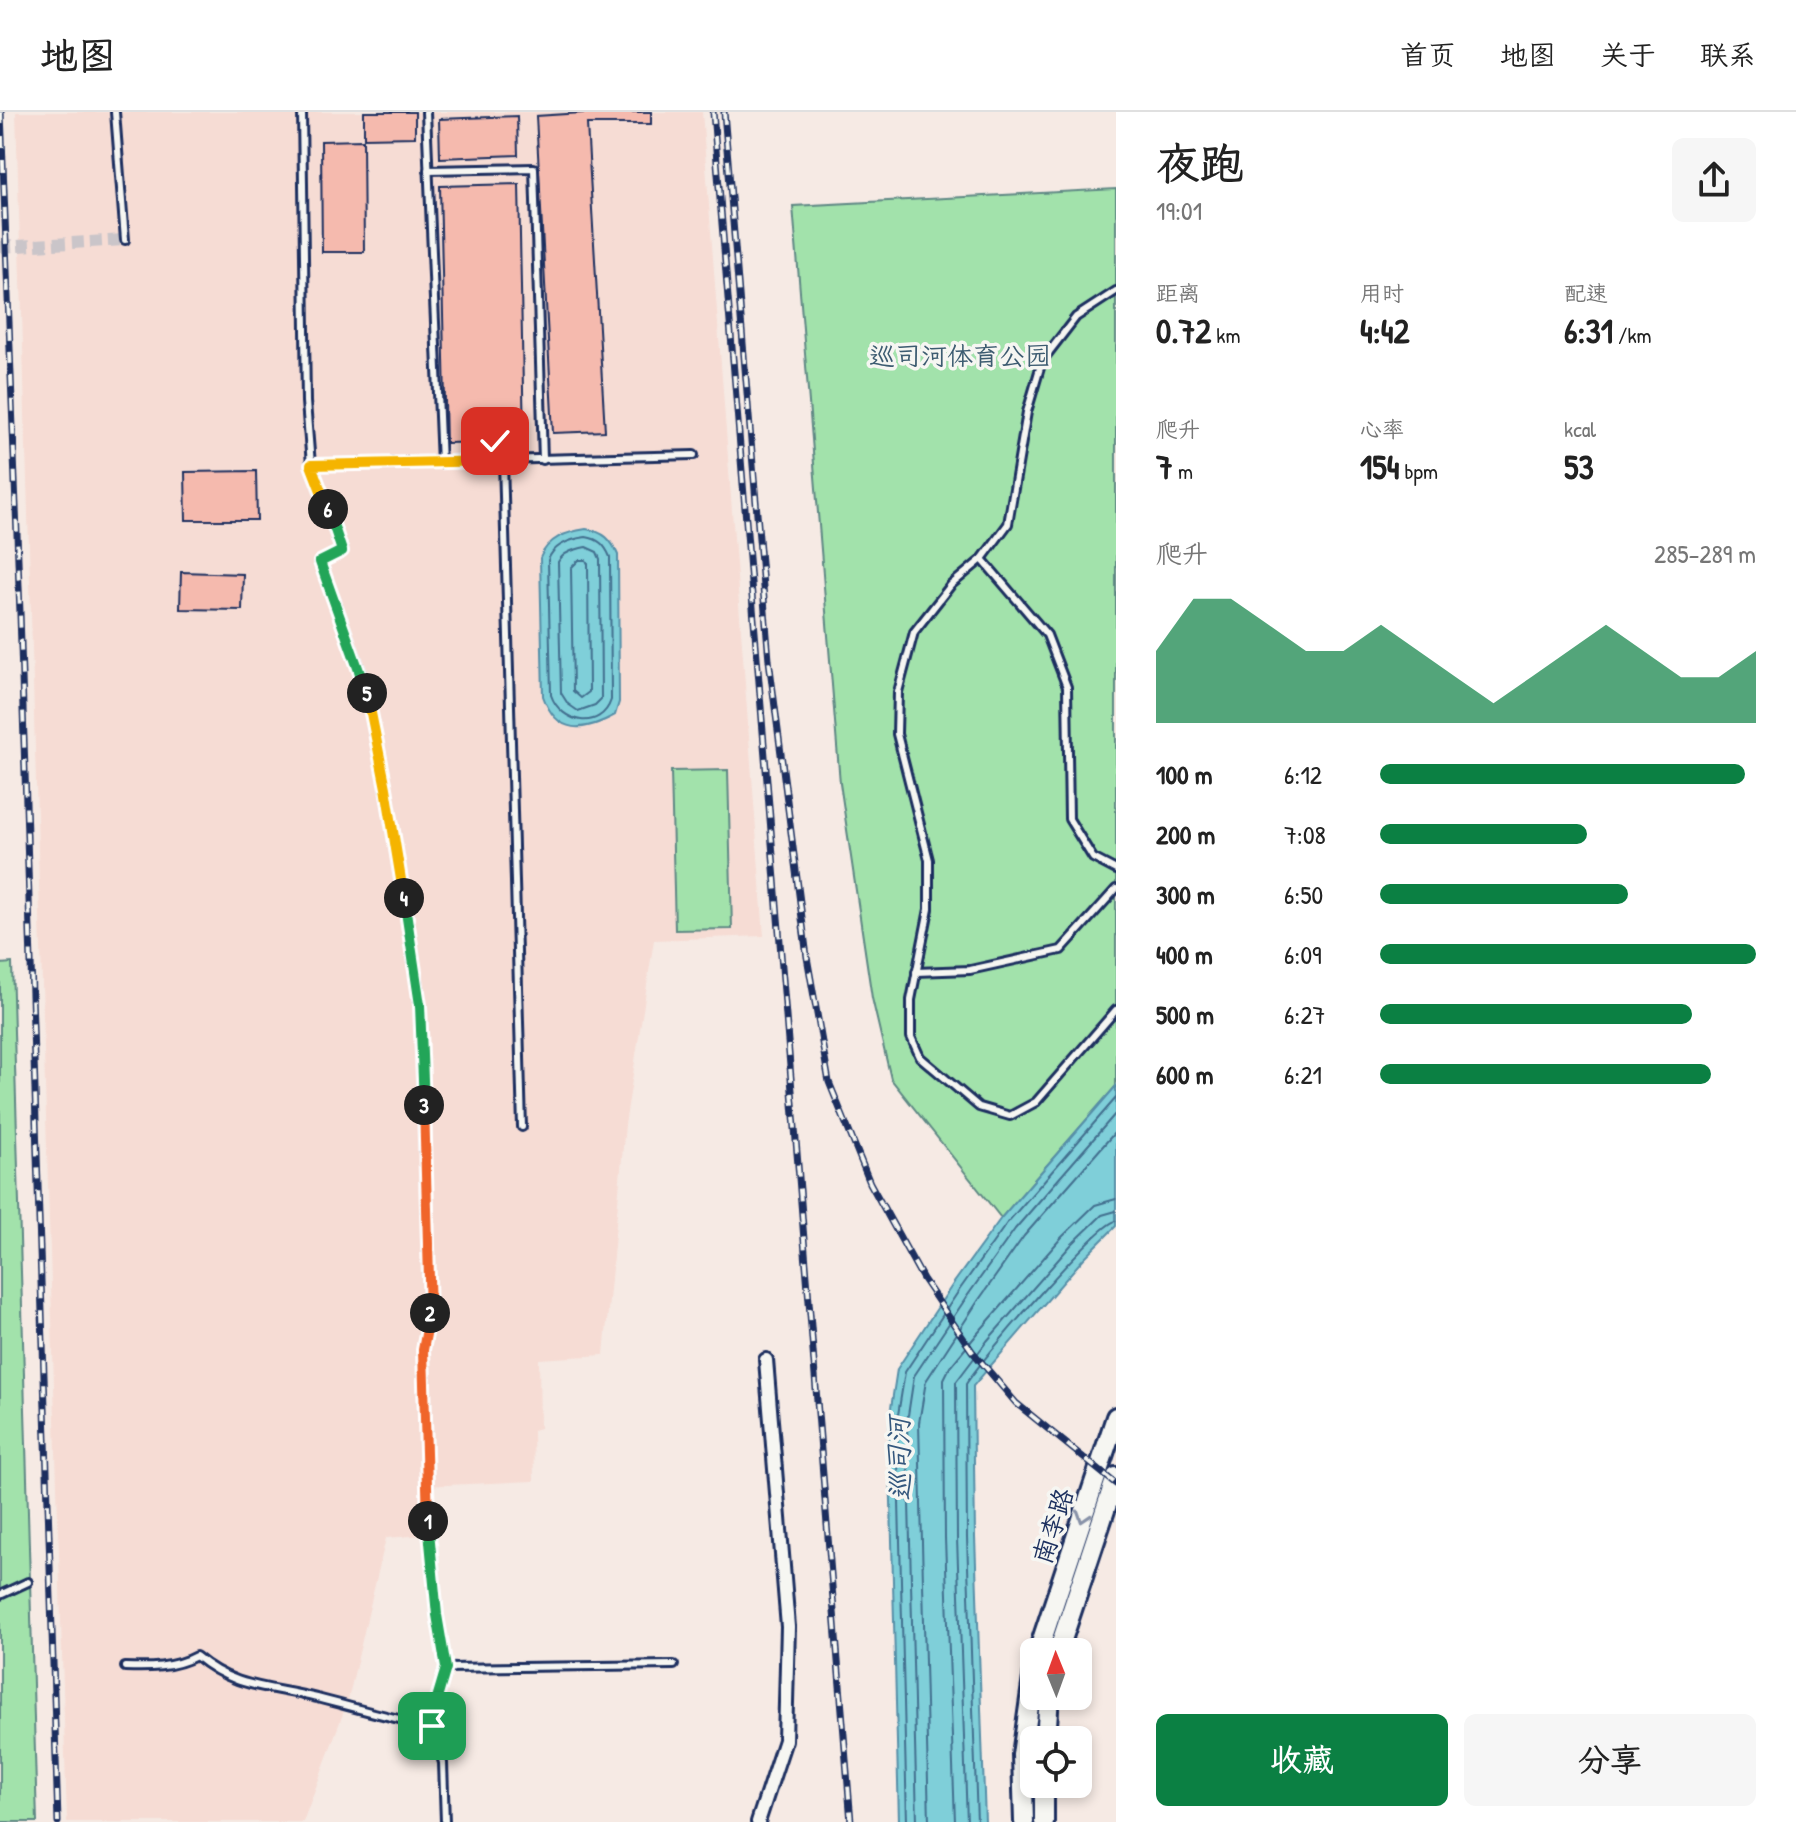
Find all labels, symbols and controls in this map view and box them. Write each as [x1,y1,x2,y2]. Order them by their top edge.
text: 地图 [40,29,116,81]
text: 首页 [1400,36,1456,74]
text: 地图 [1500,36,1556,74]
text: 关于 [1600,36,1656,74]
text: 联系 [1700,36,1756,74]
text: 夜跑 [1156,133,1244,193]
button: share [1672,138,1756,222]
text: 19:01 [1156,193,1202,228]
text: 距离 [1156,278,1200,308]
text: 用时 [1360,278,1404,308]
text: 配速 [1564,278,1608,308]
text: 0.72 [1156,308,1211,354]
text: 4:42 [1360,308,1409,354]
text: 6:31 [1564,308,1613,354]
text: km [1211,320,1240,350]
text: /km [1613,320,1652,350]
park label: 巡司河体育公园 [869,338,1051,373]
pin [461,407,529,475]
text: 爬升 [1156,414,1200,444]
text: 心率 [1360,414,1404,444]
text: kcal [1564,414,1596,444]
icon: check [473,419,517,463]
text: 7 [1156,444,1173,490]
text: 154 [1360,444,1399,490]
text: 53 [1564,444,1594,490]
text: m [1173,456,1193,486]
text: bpm [1399,456,1438,486]
pin: 6 [308,489,348,529]
text: 6 [324,494,332,524]
text: 爬升 [1156,536,1208,571]
text: 285–289 m [1654,536,1756,571]
pin: 5 [347,673,387,713]
text: 5 [362,678,372,708]
text: 100 m [1156,757,1212,792]
text: 6:12 [1284,757,1322,792]
text: 200 m [1156,817,1215,852]
text: 7:08 [1284,817,1326,852]
text: 300 m [1156,877,1215,912]
text: 6:50 [1284,877,1323,912]
pin: 4 [384,878,424,918]
text: 4 [400,883,408,913]
text: 400 m [1156,937,1213,972]
text: 6:09 [1284,937,1322,972]
text: 500 m [1156,997,1214,1032]
text: 6:27 [1284,997,1325,1032]
text: 600 m [1156,1057,1213,1092]
text: 6:21 [1284,1057,1322,1092]
pin: 3 [404,1085,444,1125]
text: 3 [419,1090,429,1120]
pin: 2 [410,1293,450,1333]
text: 2 [425,1298,435,1328]
water label: 巡司河 [879,1413,919,1501]
street label: 南李路 [1024,1483,1081,1568]
pin: 1 [408,1501,448,1541]
text: 1 [424,1506,432,1536]
one-way arrow [1076,1510,1092,1524]
north arrow [1020,1638,1092,1710]
map controls [1020,1638,1092,1798]
pin [398,1692,466,1760]
icon: arrive [410,1704,454,1748]
button: 收藏 [1156,1714,1448,1806]
button: 分享 [1464,1714,1756,1806]
button: locate [1020,1726,1092,1798]

